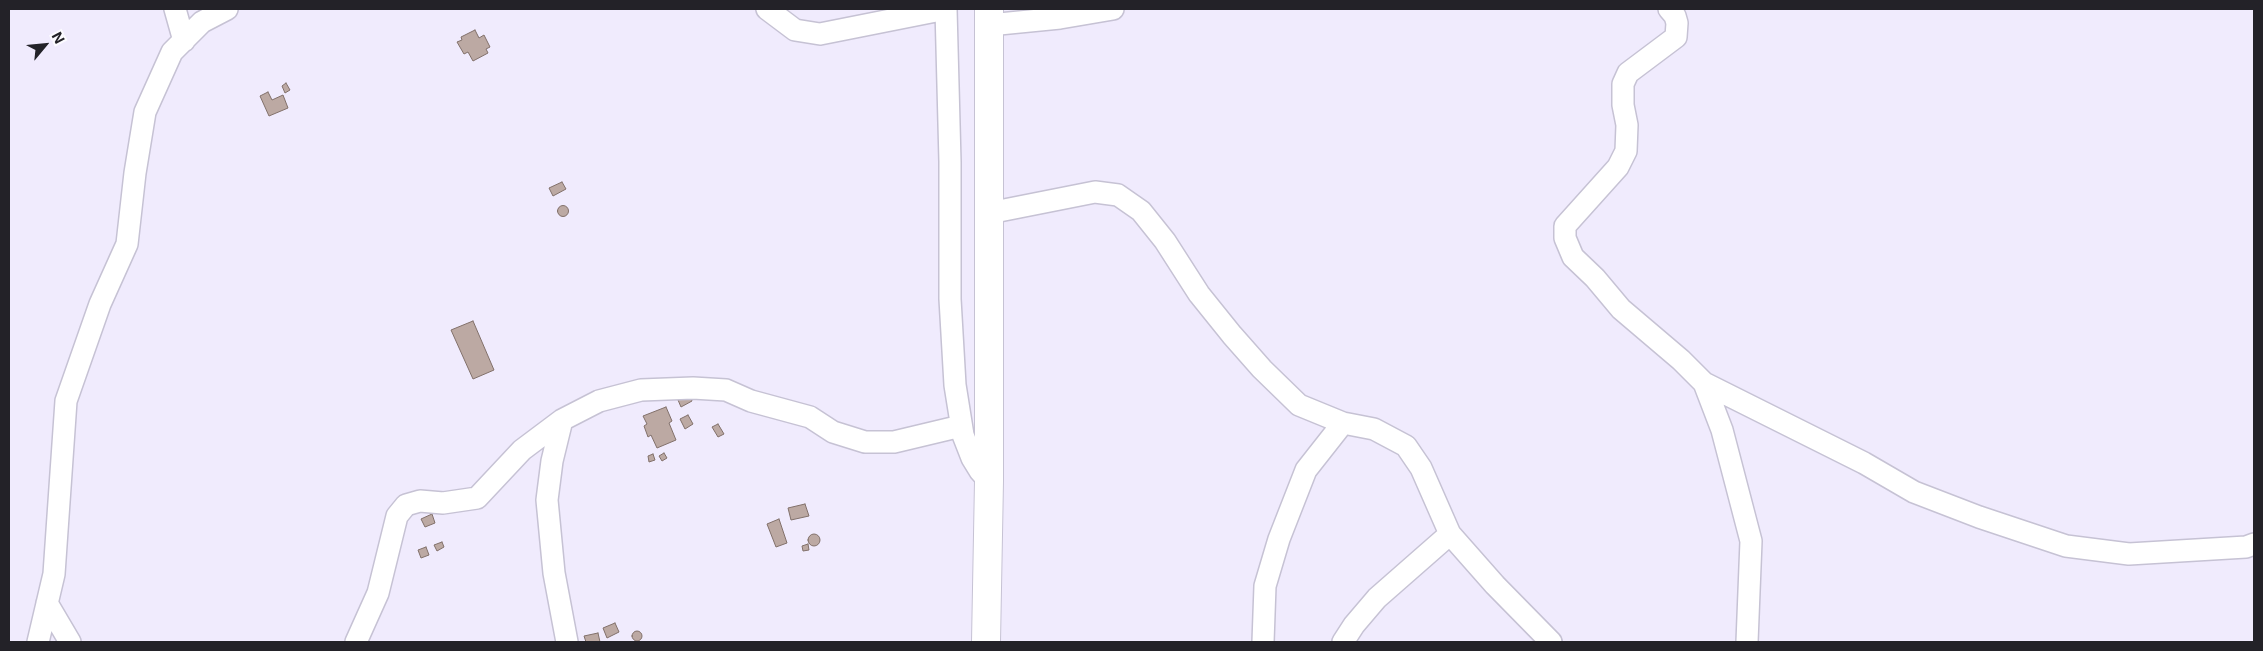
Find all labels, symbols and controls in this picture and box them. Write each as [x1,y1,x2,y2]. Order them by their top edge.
north arrow [20,20,70,70]
text: N [49,29,69,46]

